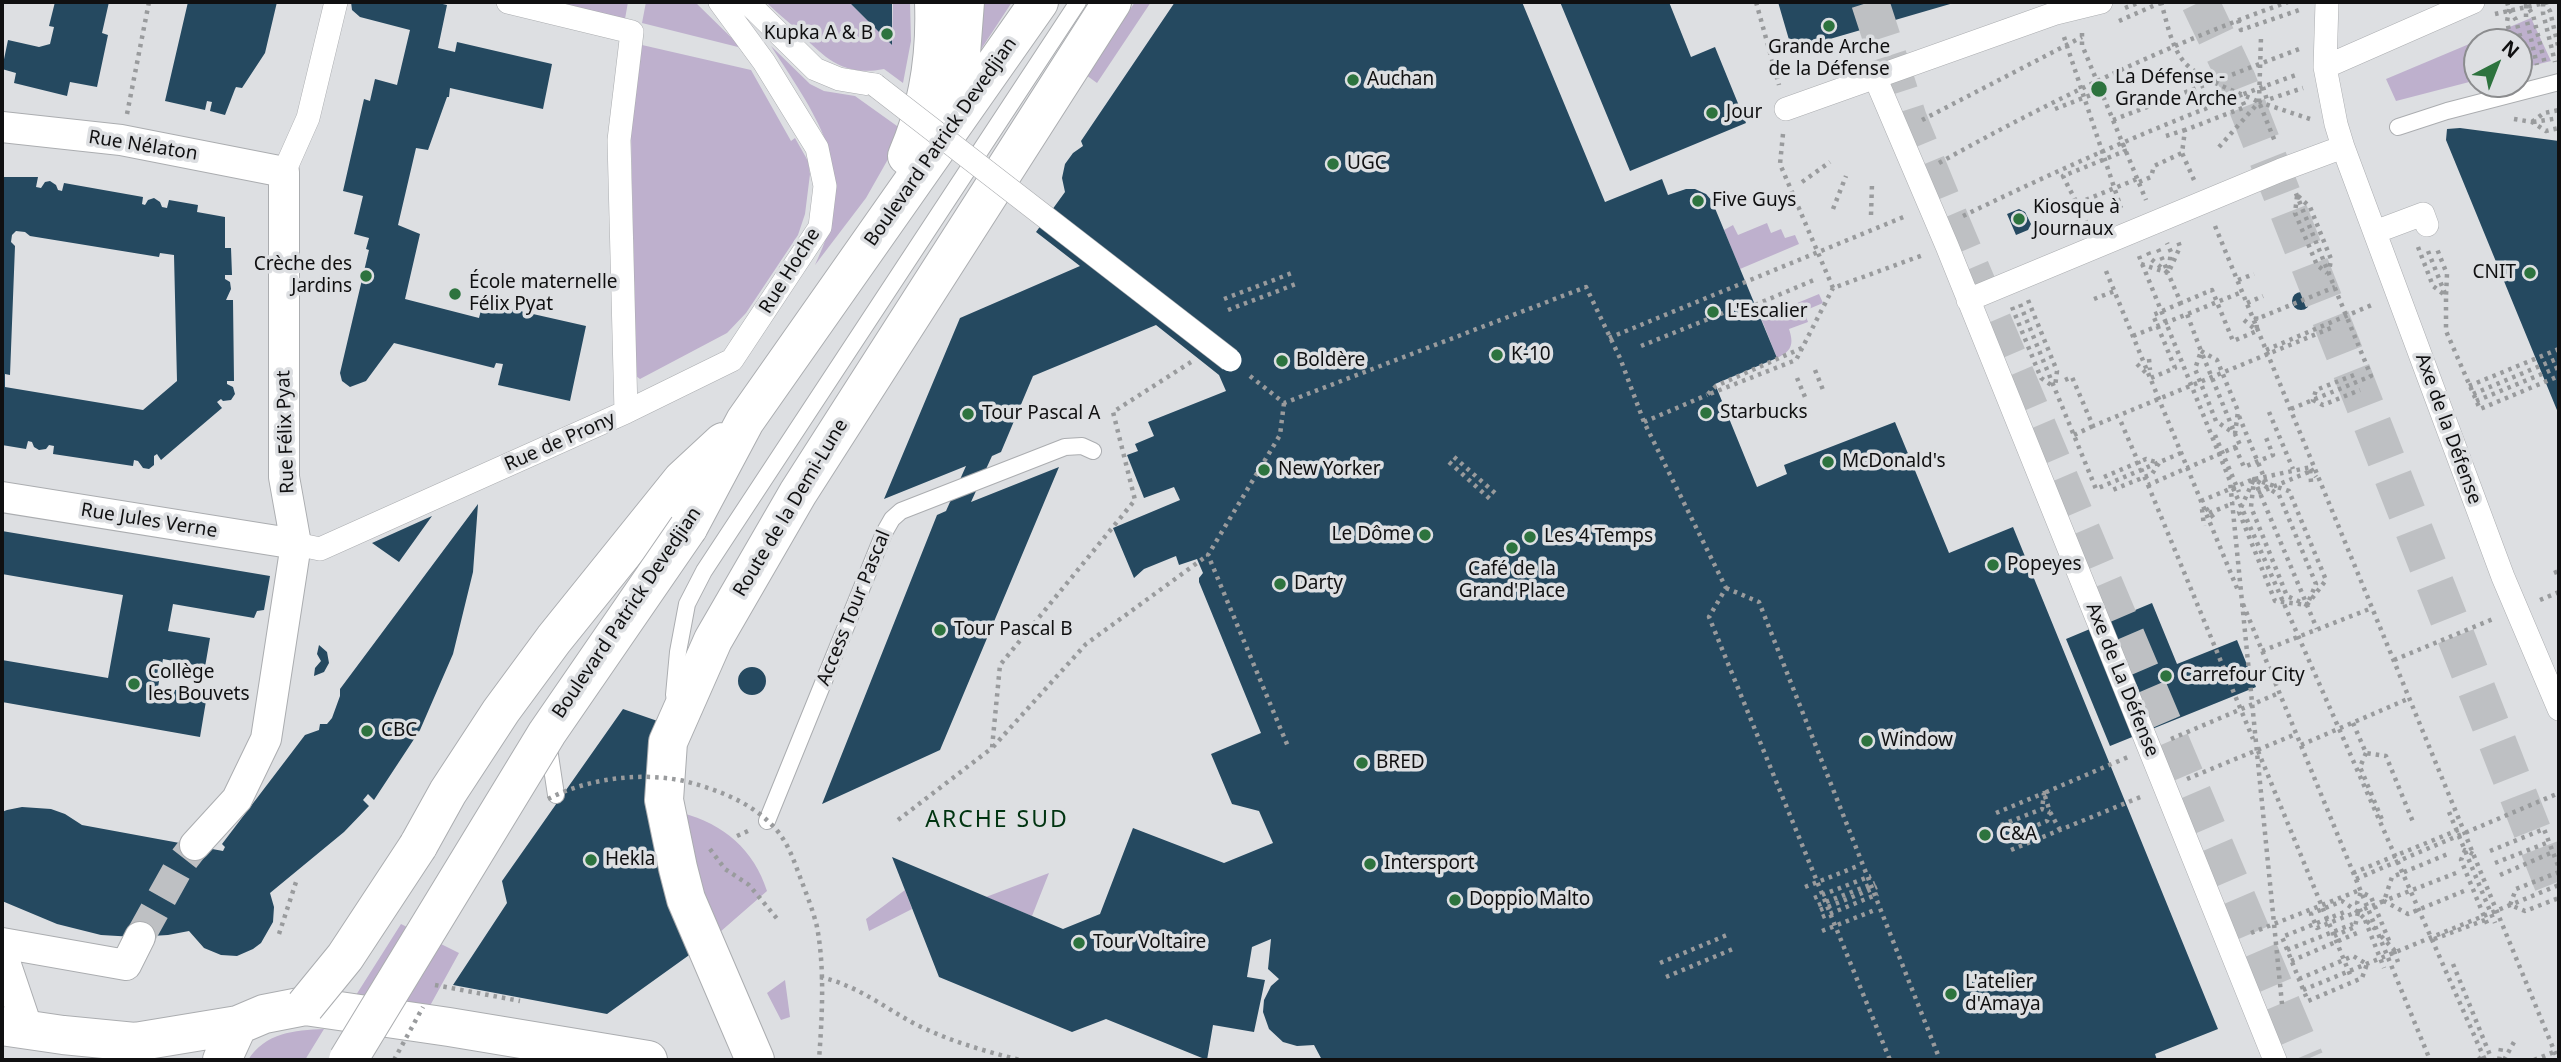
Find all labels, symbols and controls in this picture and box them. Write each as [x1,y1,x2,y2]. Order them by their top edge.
marker: Grande Arche de la Défense [1821,18,1837,34]
place label: Kupka A & B [764,23,873,45]
marker: Kupka A & B [879,26,895,42]
north arrow [2463,28,2533,98]
street label: Boulevard Patrick Devedjian [860,33,1022,251]
text: N [2496,34,2525,64]
place label: Grande Arche de la Défense [1768,37,1890,81]
place label: La Défense - Grande Arche [2115,67,2237,111]
place label: Auchan [1367,69,1434,91]
marker: Auchan [1345,72,1361,88]
marker: La Défense - Grande Arche [2089,79,2109,99]
place label: Jour [1726,102,1762,124]
marker: Jour [1704,105,1720,121]
street label: Rue Nélaton [87,126,199,166]
place label: UGC [1347,153,1387,175]
marker: UGC [1325,156,1341,172]
place label: Five Guys [1712,190,1796,212]
marker: Five Guys [1690,193,1706,209]
place label: Kiosque à Journaux [2033,197,2120,241]
marker: Kiosque à Journaux [2011,211,2027,227]
street label: Rue Hoche [755,224,825,318]
place label: Crèche des Jardins [254,254,352,298]
place label: CNIT [2473,262,2516,284]
marker: CNIT [2522,265,2538,281]
marker: Crèche des Jardins [358,268,374,284]
place label: École maternelle Félix Pyat [469,272,618,316]
marker: École maternelle Félix Pyat [447,286,463,302]
place label: L'Escalier [1727,301,1808,323]
marker: L'Escalier [1705,304,1721,320]
place label: K-10 [1511,344,1551,366]
marker: K-10 [1489,347,1505,363]
place label: Boldère [1296,350,1365,372]
street label: Axe de la Défense [2410,351,2486,507]
marker: Boldère [1274,353,1290,369]
street label: Rue Félix Pyat [272,370,300,494]
place label: Starbucks [1720,402,1808,424]
place label: Tour Pascal A [982,403,1100,425]
marker: Starbucks [1698,405,1714,421]
marker: Tour Pascal A [960,406,976,422]
street label: Rue de Prony [501,407,619,477]
street label: Route de la Demi-Lune [729,415,853,601]
place label: McDonald's [1842,451,1946,473]
marker: McDonald's [1820,454,1836,470]
place label: New Yorker [1278,459,1381,481]
marker: New Yorker [1256,462,1272,478]
street label: Rue Jules Verne [79,499,219,543]
street label: Boulevard Patrick Devedjian [548,503,706,723]
place label: Le Dôme [1332,524,1411,546]
place label: Les 4 Temps [1544,526,1653,548]
street label: Access Tour Pascal [812,527,896,689]
marker: Le Dôme [1417,527,1433,543]
marker: Les 4 Temps [1522,529,1538,545]
marker: Café de la Grand'Place [1504,540,1520,556]
place label: Popeyes [2007,554,2082,576]
marker: Popeyes [1985,557,2001,573]
place label: Café de la Grand'Place [1459,559,1565,603]
place label: Darty [1294,573,1343,595]
marker: Darty [1272,576,1288,592]
street label: Axe de La Défense [2081,600,2163,760]
place label: Tour Pascal B [954,619,1072,641]
marker: Tour Pascal B [932,622,948,638]
place label: Collège les Bouvets [148,662,250,706]
place label: Carrefour City [2180,665,2305,687]
marker: Carrefour City [2158,668,2174,684]
marker: Collège les Bouvets [126,676,142,692]
place label: CBC [381,720,417,742]
marker: CBC [359,723,375,739]
place label: Window [1881,730,1953,752]
marker: Window [1859,733,1875,749]
place label: BRED [1376,752,1425,774]
marker: BRED [1354,755,1370,771]
district label: ARCHE SUD [926,806,1068,834]
place label: C&A [1999,824,2037,846]
marker: C&A [1977,827,1993,843]
place label: Hekla [605,849,656,871]
marker: Hekla [583,852,599,868]
place label: Intersport [1384,853,1475,875]
marker: Intersport [1362,856,1378,872]
place label: Doppio Malto [1469,889,1590,911]
marker: Doppio Malto [1447,892,1463,908]
place label: Tour Voltaire [1093,932,1206,954]
marker: Tour Voltaire [1071,935,1087,951]
place label: L'atelier d'Amaya [1965,972,2041,1016]
marker: L'atelier d'Amaya [1943,986,1959,1002]

